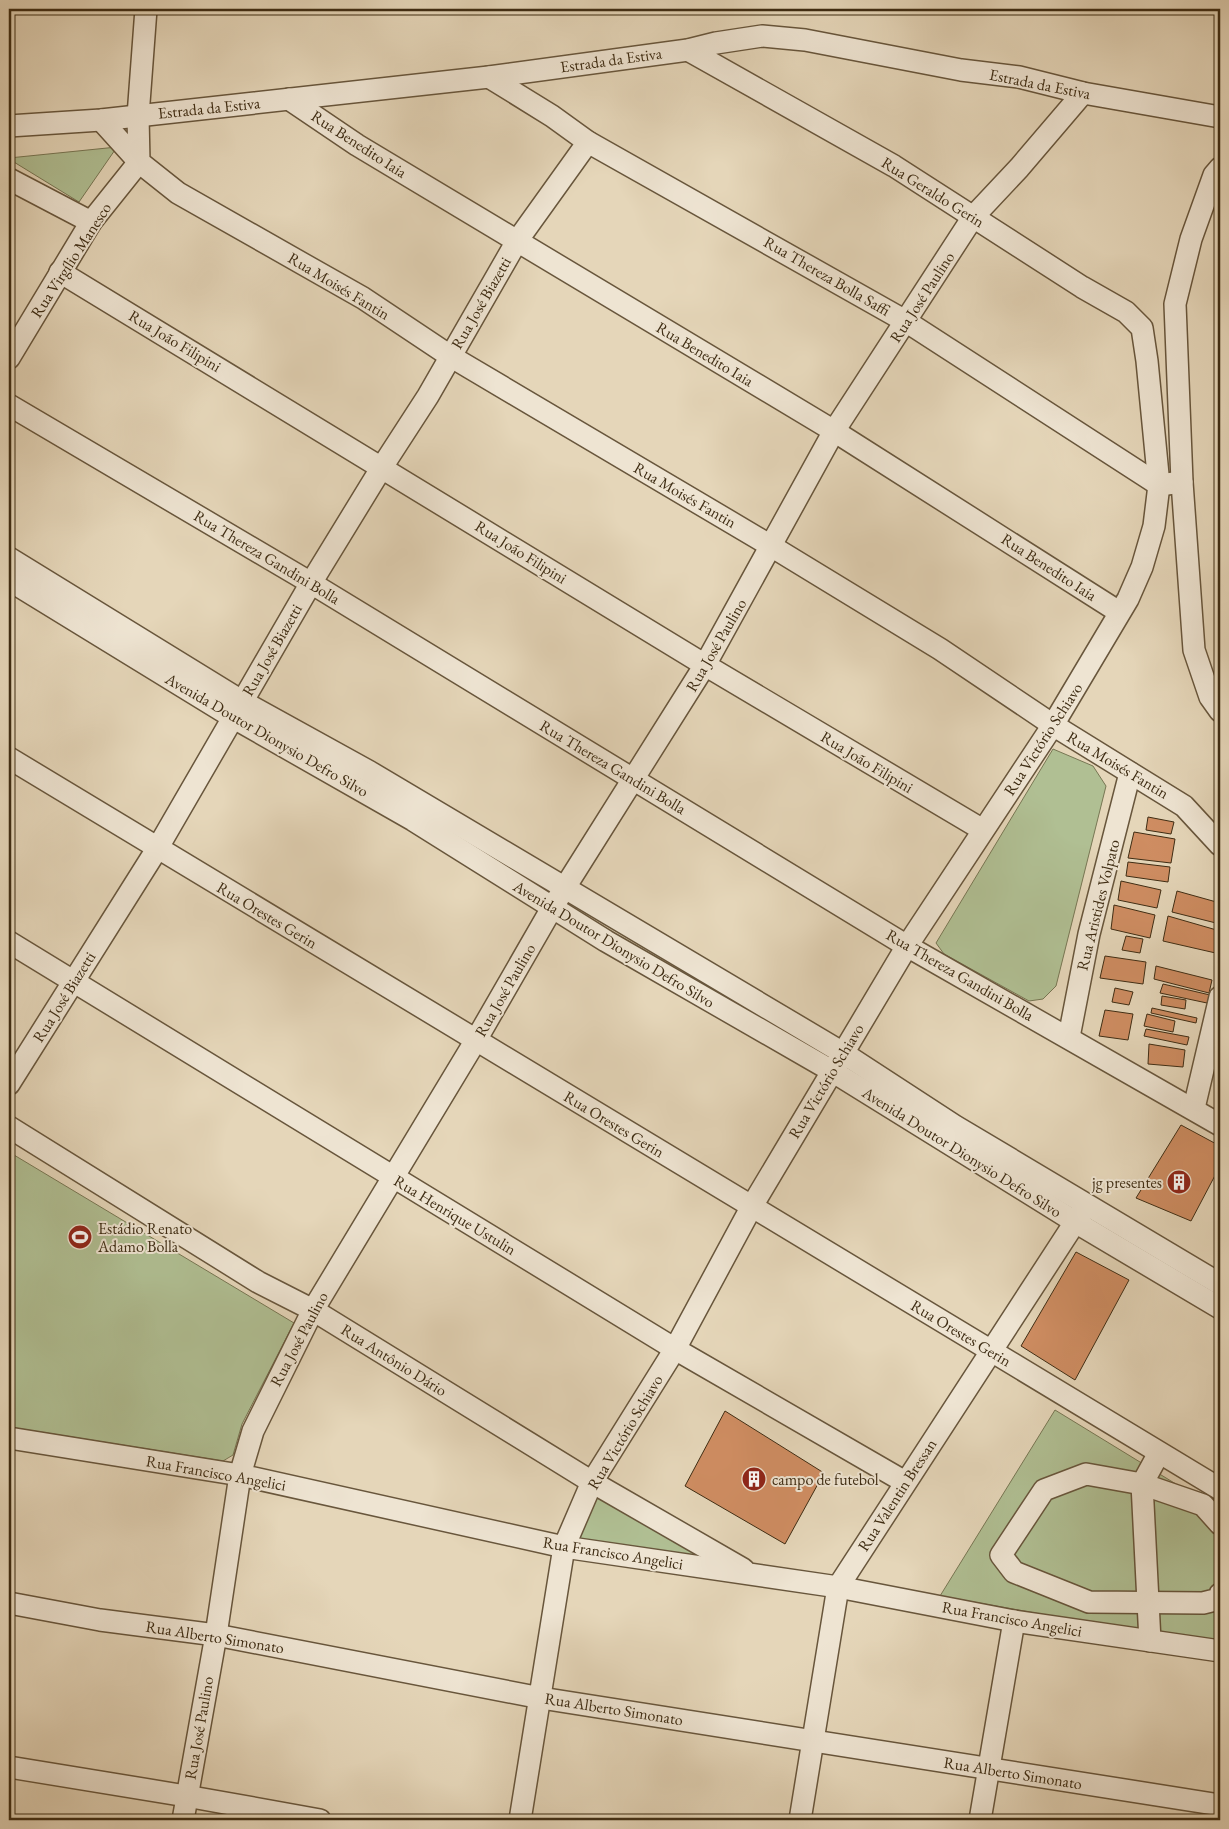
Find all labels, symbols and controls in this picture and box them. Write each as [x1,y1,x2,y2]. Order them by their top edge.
street label: Estrada da Estiva [559,42,664,78]
street label: Estrada da Estiva [988,64,1093,104]
street label: Estrada da Estiva [157,92,262,124]
street label: Rua Benedito Iaia [307,105,411,183]
street label: Rua Geraldo Gerin [878,152,989,232]
street label: Rua Virgílio Manesco [26,198,116,322]
street label: Rua Thereza Bolla Saffi [760,231,894,321]
street label: Rua Moisés Fantin [284,247,394,325]
street label: Rua José Paulino [885,247,959,346]
street label: Rua José Biazetti [446,253,516,353]
street label: Rua João Filipini [125,305,225,377]
street label: Rua Benedito Iaia [653,317,758,392]
street label: Rua Moisés Fantin [630,457,741,533]
street label: Rua Thereza Gandini Bolla [190,505,345,609]
street label: Rua João Filipini [471,515,571,589]
street label: Rua Benedito Iaia [997,528,1101,606]
street label: Rua José Paulino [681,594,751,695]
street label: Rua José Biazetti [237,600,307,700]
street label: Avenida Doutor Dionysio Defro Silvo [161,668,372,802]
street label: Rua Victório Schiavo [999,679,1087,799]
street label: Rua Thereza Gandini Bolla [536,715,691,819]
street label: Rua João Filipini [817,726,917,798]
street label: Rua Moisés Fantin [1063,726,1173,804]
street label: Rua Aristides Volpato [1072,837,1124,973]
street label: Avenida Doutor Dionysio Defro Silvo [509,875,719,1013]
street label: Rua Orestes Gerin [213,877,322,954]
street label: Rua Thereza Gandini Bolla [882,924,1038,1026]
street label: Rua José Paulino [470,939,540,1040]
street label: Rua José Biazetti [28,948,100,1046]
street label: Rua Victório Schiavo [783,1020,869,1142]
street label: Avenida Doutor Dionysio Defro Silvo [858,1081,1066,1222]
street label: Rua Orestes Gerin [560,1086,669,1163]
building icon: jg presentes [1166,1169,1192,1195]
street label: Rua Henrique Ustulin [390,1170,521,1260]
place label: jg presentes [1091,1172,1162,1193]
place label: Estádio Renato Adamo Bolla [97,1218,192,1257]
sports icon: Estádio Renato Adamo Bolla [67,1224,93,1250]
street label: Rua José Paulino [265,1288,333,1390]
street label: Rua Orestes Gerin [907,1295,1016,1372]
street label: Rua Antônio Dário [337,1319,451,1401]
street label: Rua Victório Schiavo [582,1371,668,1493]
street label: Rua Valentin Bressan [853,1434,942,1555]
street label: Rua Francisco Angelici [144,1450,288,1496]
building icon: campo de futebol [741,1466,767,1492]
place label: campo de futebol [772,1469,879,1490]
street label: Rua Francisco Angelici [541,1532,685,1574]
street label: Rua Francisco Angelici [940,1596,1084,1642]
street label: Rua Alberto Simonato [144,1616,286,1658]
street label: Rua José Paulino [180,1675,218,1781]
street label: Rua Alberto Simonato [543,1688,685,1730]
street label: Rua Alberto Simonato [942,1752,1084,1794]

